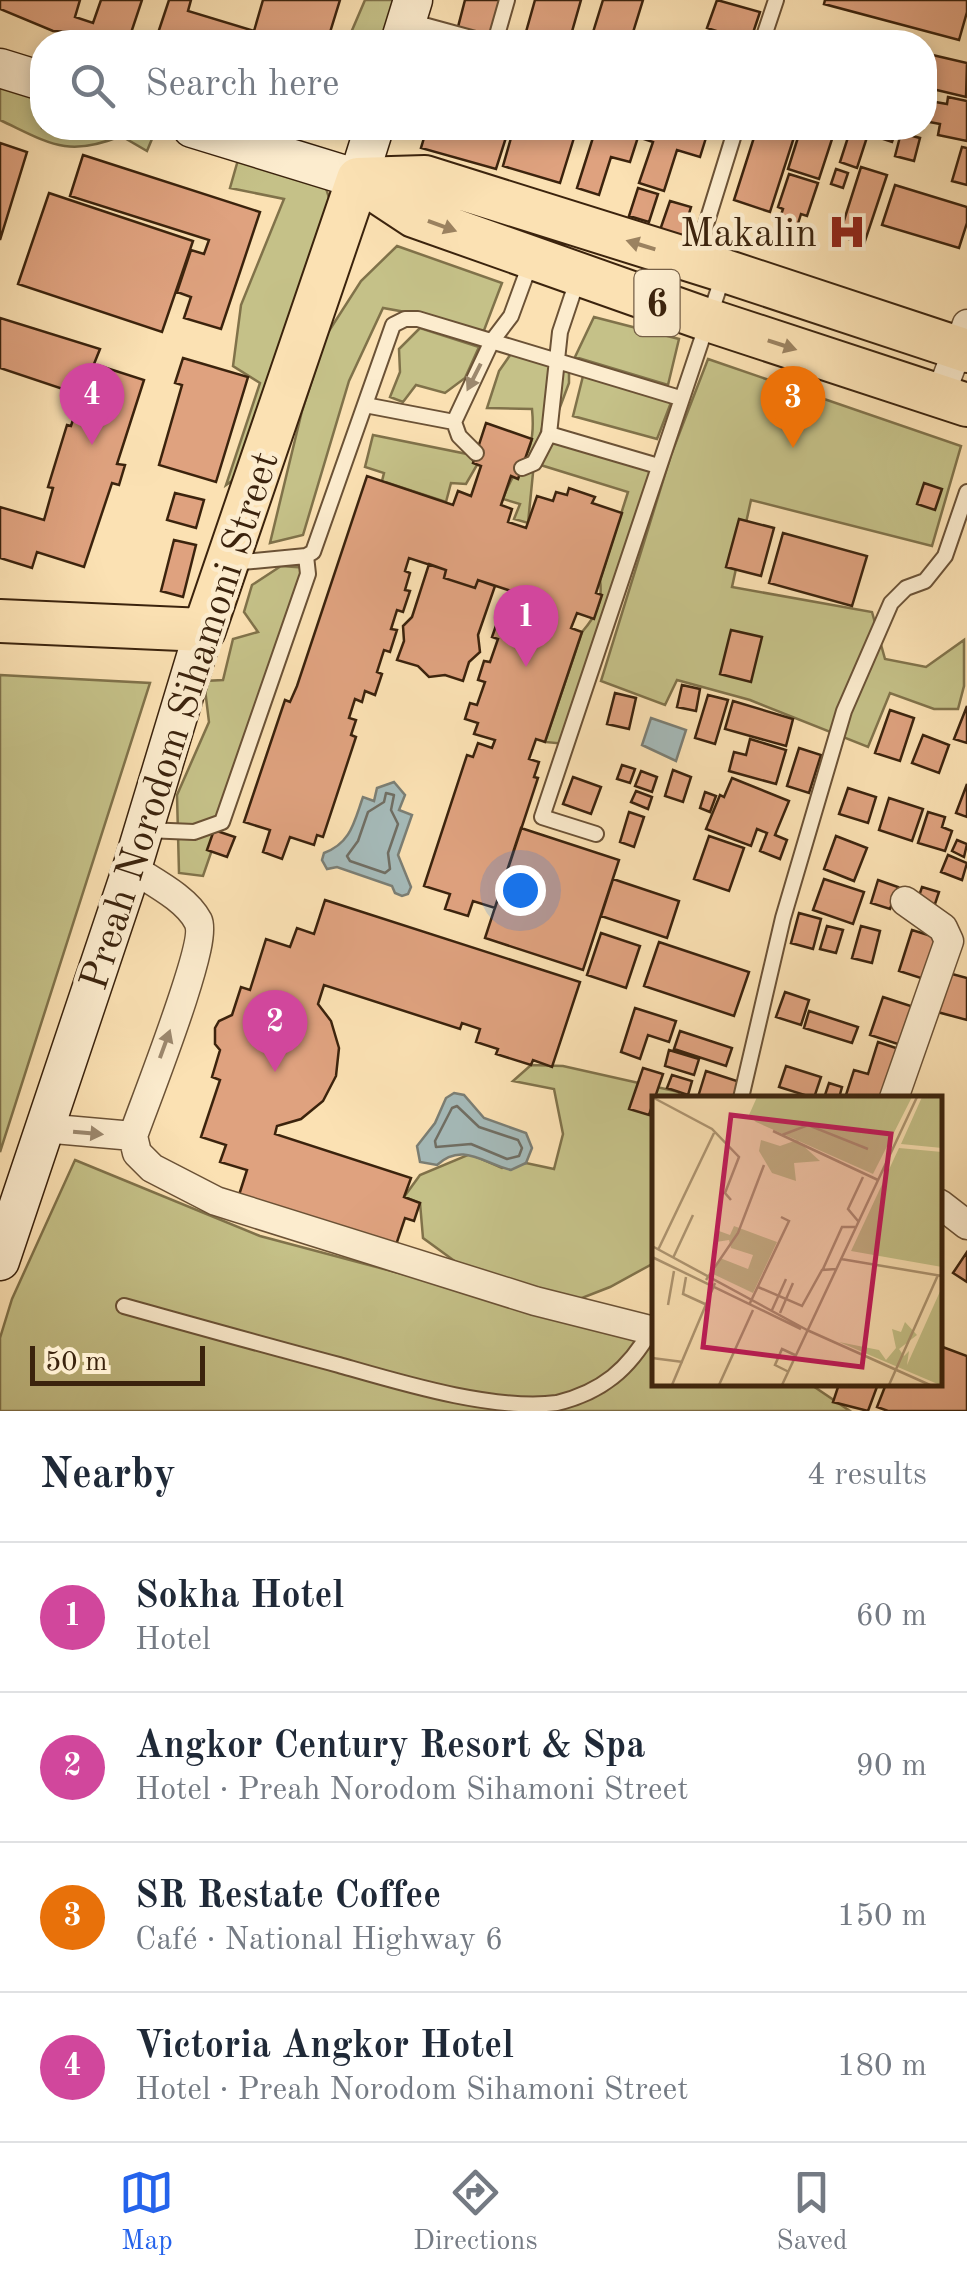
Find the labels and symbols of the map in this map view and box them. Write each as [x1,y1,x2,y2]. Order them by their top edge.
hospital icon: Makalin [826,211,868,253]
place label: Makalin [680,216,817,256]
one-way arrow [428,219,458,234]
one-way arrow [626,237,656,252]
road number: 6 [634,270,680,336]
one-way arrow [768,338,798,353]
pin: 4 [59,362,124,445]
one-way arrow [466,363,483,392]
pin: 3 [760,366,826,448]
street label: Preah Norodom Sihamoni Street [76,447,288,995]
pin: 1 [494,584,558,667]
your location [495,865,546,916]
pin: 2 [242,990,308,1072]
one-way arrow [159,1028,174,1058]
inset map [652,1096,942,1386]
one-way arrow [72,1126,104,1142]
scale bar [30,1341,205,1386]

